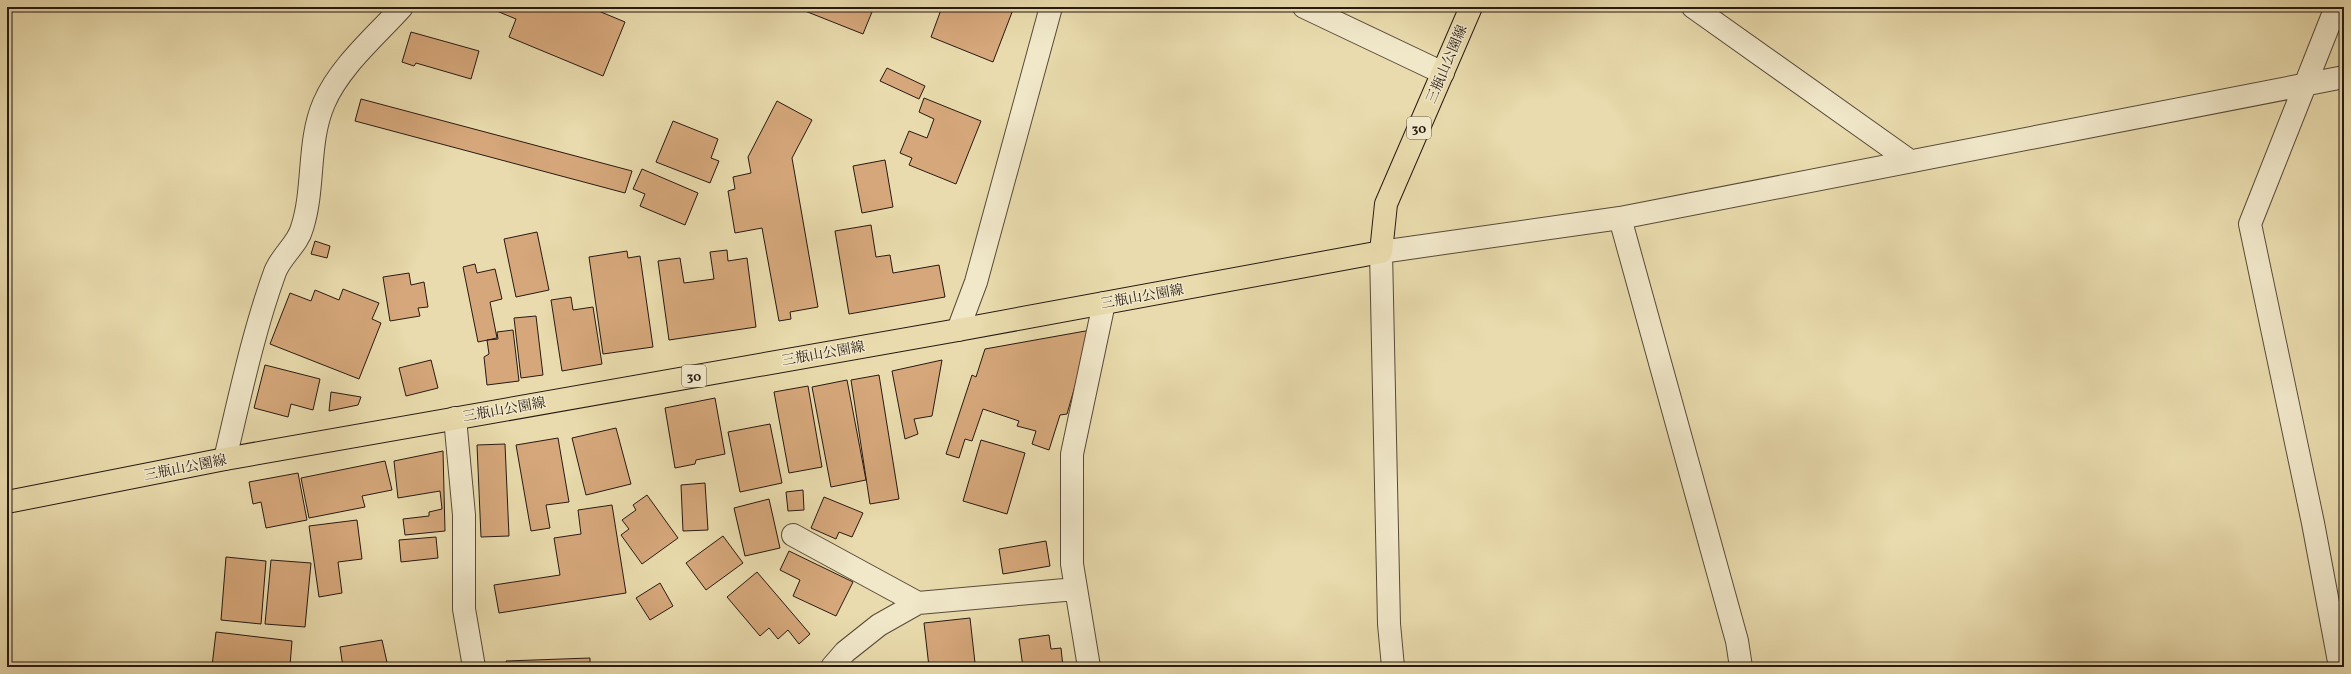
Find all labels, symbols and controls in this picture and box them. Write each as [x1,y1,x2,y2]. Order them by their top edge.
street label: 三瓶山公園線 [1422,22,1473,107]
road number: 30 [1407,117,1431,139]
street label: 三瓶山公園線 [1099,281,1185,314]
street label: 三瓶山公園線 [780,338,866,371]
road number: 30 [682,365,706,387]
street label: 三瓶山公園線 [461,394,547,427]
street label: 三瓶山公園線 [142,451,228,486]

